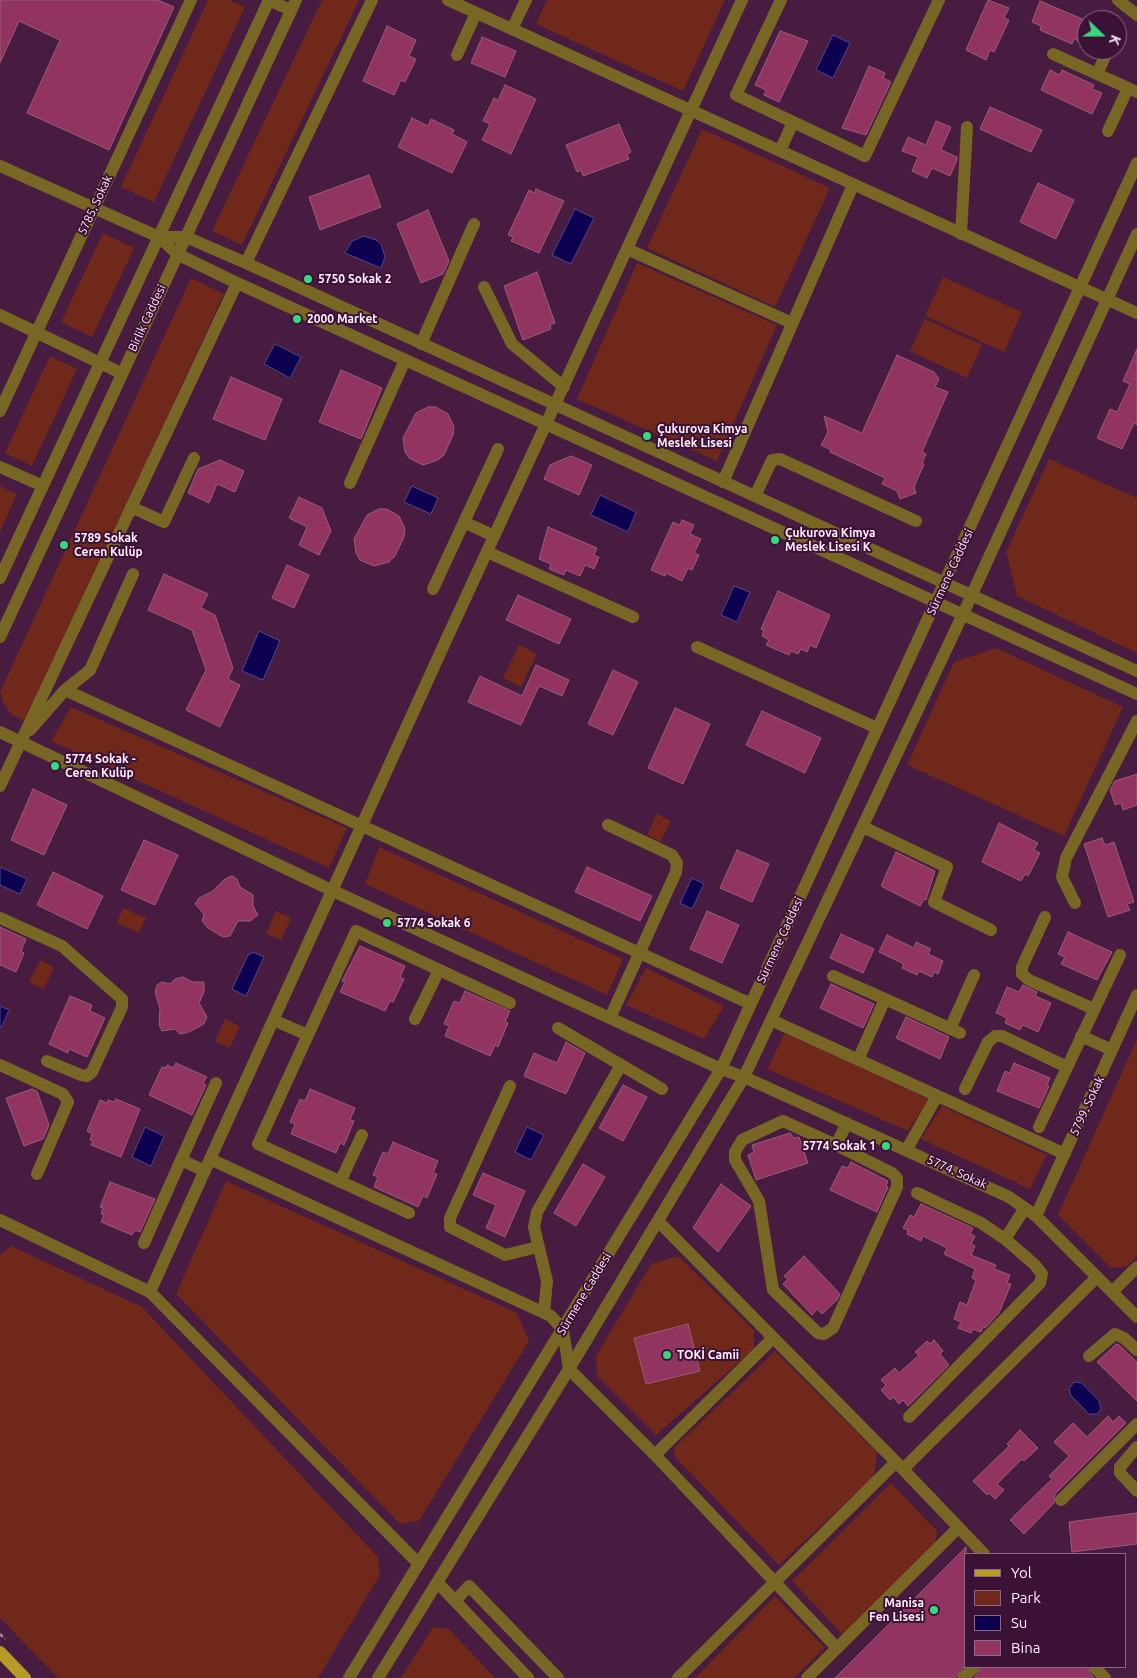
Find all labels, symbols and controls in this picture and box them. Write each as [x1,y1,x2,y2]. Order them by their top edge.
north arrow [1077,10,1127,60]
text: K [1106,33,1124,48]
street label: 5785. Sokak [75,173,115,237]
place label: 5750 Sokak 2 [318,272,391,286]
marker: 5750 Sokak 2 [302,273,314,285]
street label: Birlik Caddesi [125,282,169,354]
place label: 2000 Market [307,312,377,326]
marker: 2000 Market [291,313,303,325]
place label: Çukurova Kimya Meslek Lisesi [657,422,747,450]
marker: Çukurova Kimya Meslek Lisesi [641,430,653,442]
place label: Çukurova Kimya Meslek Lisesi K [785,526,875,554]
street label: Sürmene Caddesi [924,527,976,617]
place label: 5789 Sokak Ceren Kulüp [74,531,143,559]
marker: Çukurova Kimya Meslek Lisesi K [769,534,781,546]
marker: 5789 Sokak Ceren Kulüp [58,539,70,551]
place label: 5774 Sokak - Ceren Kulüp [65,752,136,780]
marker: 5774 Sokak - Ceren Kulüp [49,760,61,772]
street label: Sürmene Caddesi [754,895,806,985]
place label: 5774 Sokak 6 [397,916,470,930]
marker: 5774 Sokak 6 [381,917,393,929]
street label: 5799. Sokak [1067,1074,1107,1138]
place label: 5774 Sokak 1 [803,1139,876,1153]
marker: 5774 Sokak 1 [880,1140,892,1152]
street label: 5774. Sokak [925,1152,989,1192]
street label: Sürmene Caddesi [554,1250,614,1338]
place label: TOKİ Camii [677,1348,739,1362]
marker: TOKİ Camii [661,1349,673,1361]
legend [964,1553,1127,1668]
text: Yol [1011,1564,1032,1581]
text: Park [1011,1589,1041,1606]
place label: Manisa Fen Lisesi [869,1596,924,1624]
marker: Manisa Fen Lisesi [928,1604,940,1616]
text: Su [1011,1614,1027,1631]
text: Bina [1011,1639,1040,1656]

